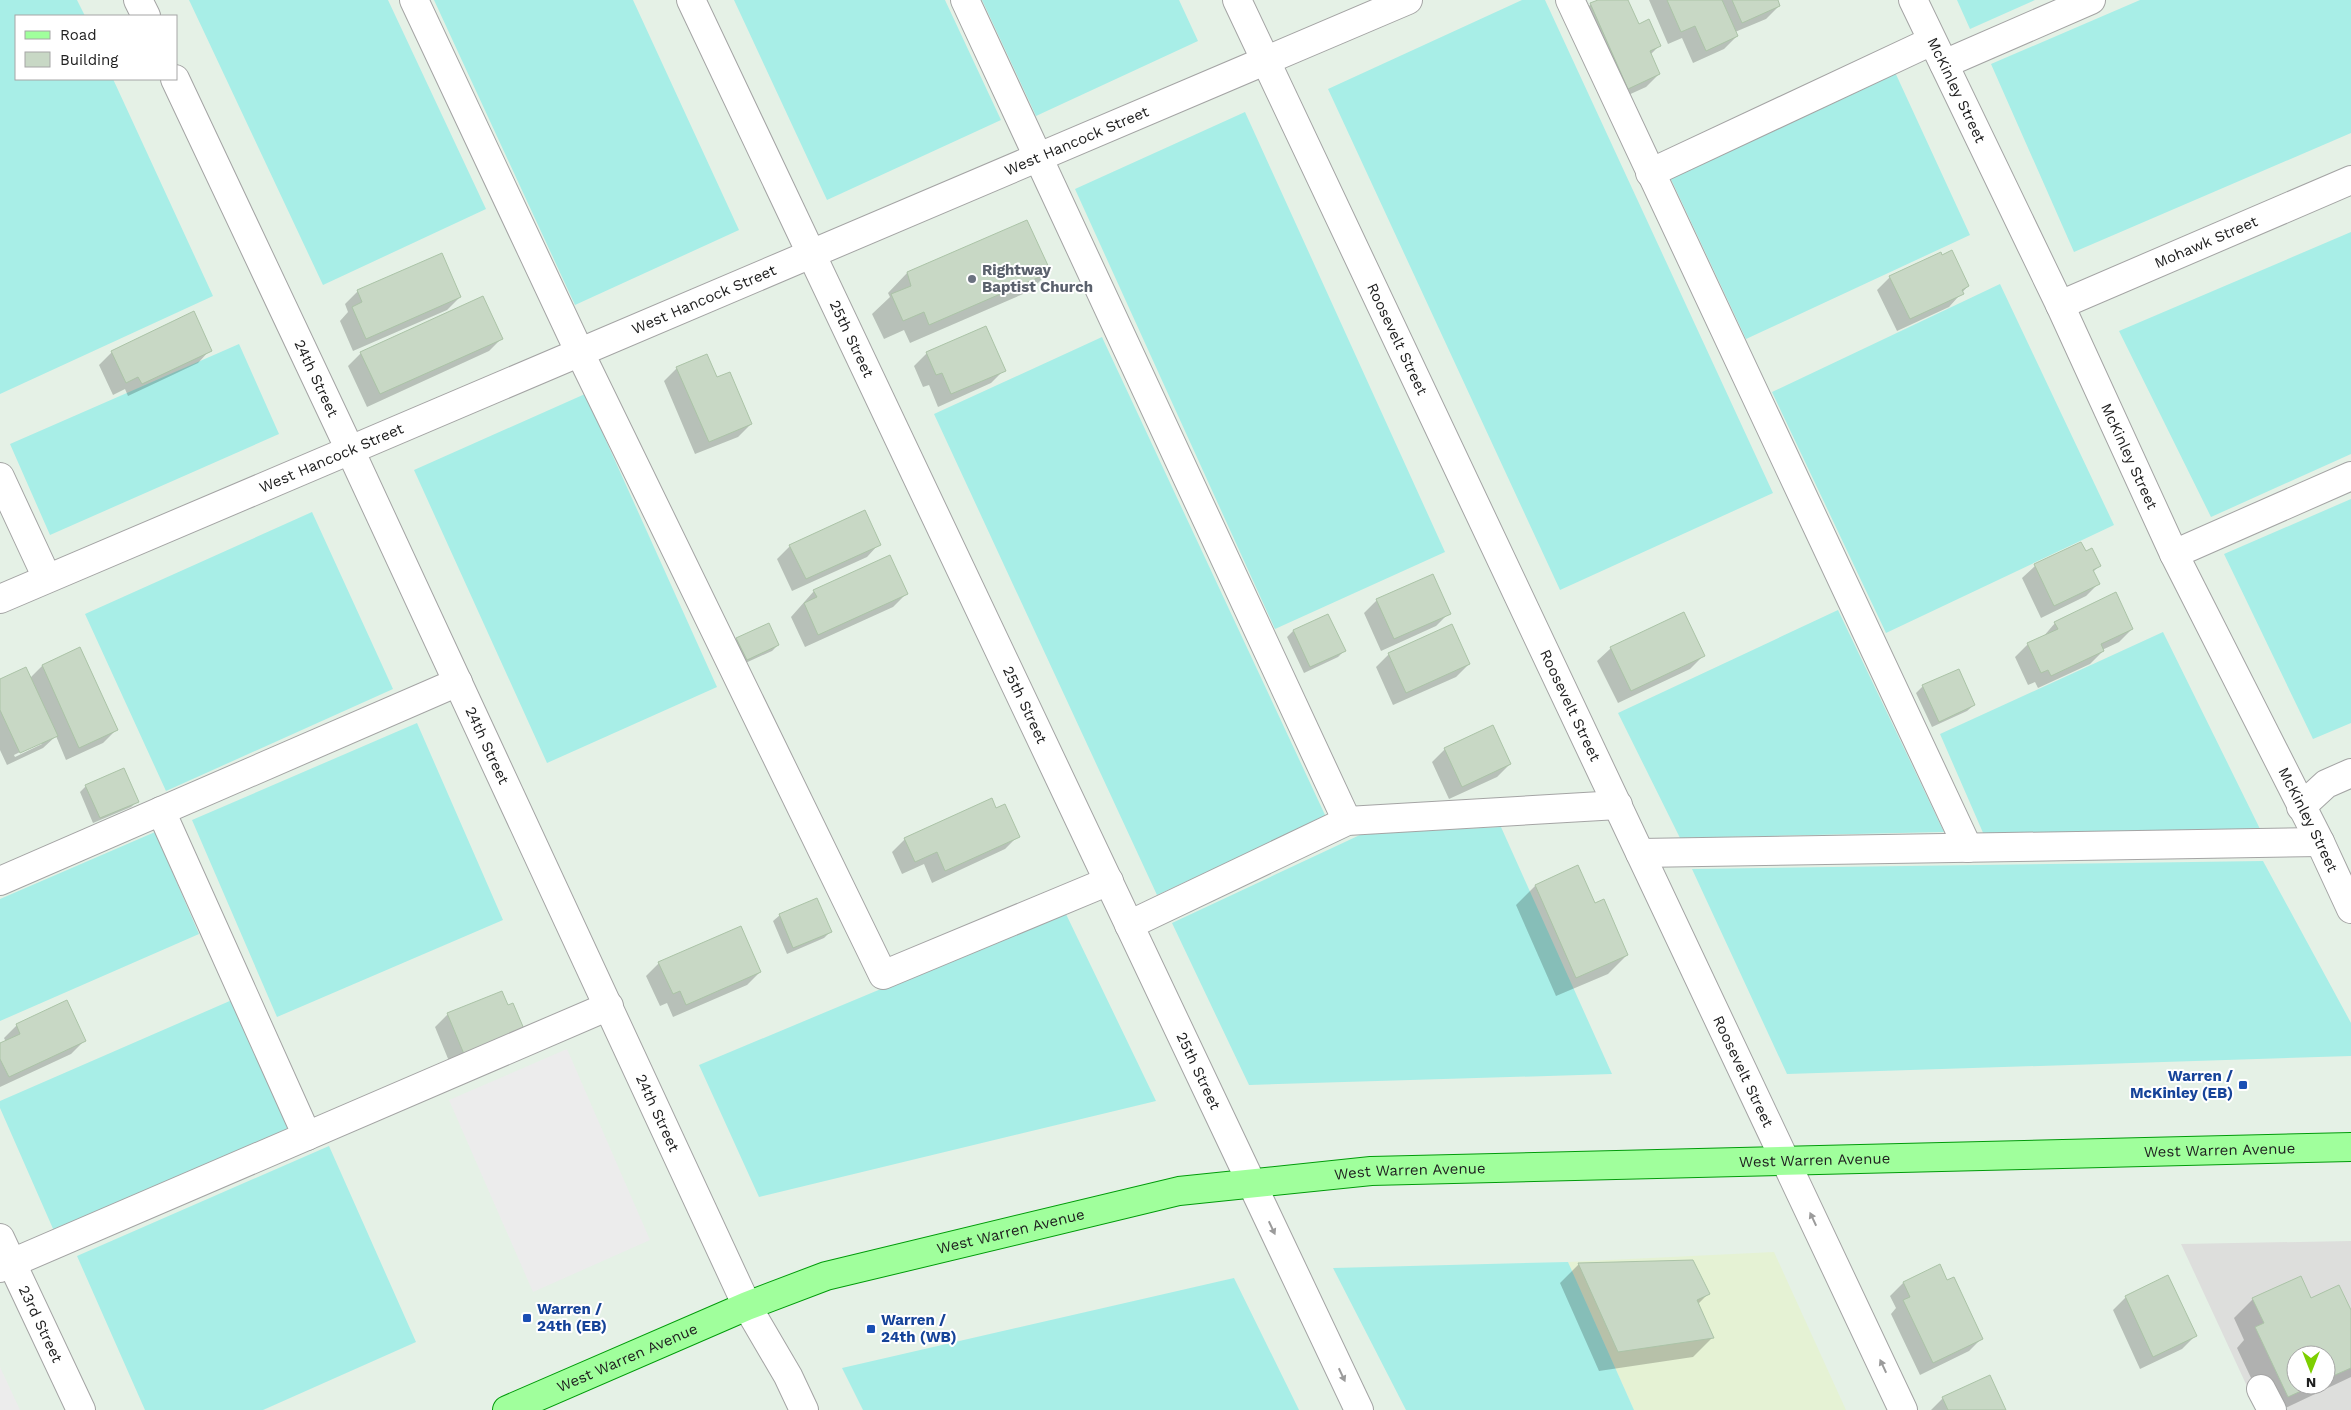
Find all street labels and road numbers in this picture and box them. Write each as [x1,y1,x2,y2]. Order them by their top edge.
street label: McKinley Street [1923,34,1990,146]
street label: West Hancock Street [1002,102,1152,180]
street label: Mohawk Street [2152,212,2261,272]
street label: West Hancock Street [629,261,779,338]
street label: Roosevelt Street [1363,280,1432,398]
street label: 25th Street [826,297,878,381]
street label: 24th Street [290,337,342,421]
street label: McKinley Street [2097,400,2162,513]
street label: West Hancock Street [256,419,407,497]
street label: Roosevelt Street [1536,647,1605,765]
street label: 25th Street [999,663,1051,747]
street label: 24th Street [461,704,513,788]
street label: McKinley Street [2275,764,2342,876]
street label: Roosevelt Street [1709,1013,1777,1131]
street label: 25th Street [1172,1029,1225,1113]
street label: 24th Street [632,1071,683,1155]
street label: West Warren Avenue [2144,1139,2295,1161]
street label: West Warren Avenue [1739,1149,1891,1171]
street label: West Warren Avenue [1333,1159,1486,1184]
street label: West Warren Avenue [935,1205,1086,1258]
street label: 23rd Street [15,1283,67,1366]
street label: West Warren Avenue [554,1320,700,1396]

